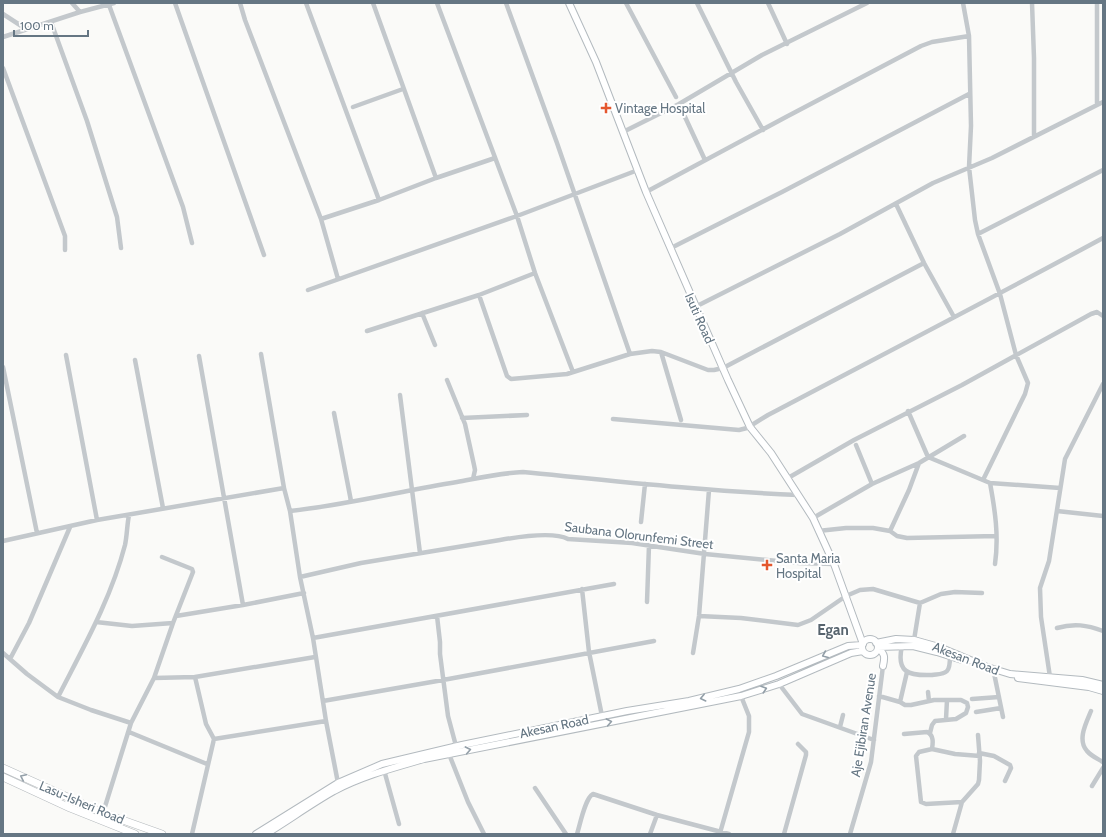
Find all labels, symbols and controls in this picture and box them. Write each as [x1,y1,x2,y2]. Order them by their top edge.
scale bar [14,12,88,38]
text: 100 m [20,18,54,33]
place label: Vintage Hospital [615,100,705,116]
marker: Vintage Hospital [600,102,612,114]
street label: Isuti Road [682,290,718,346]
street label: Saubana Olorunfemi Street [564,518,715,552]
place label: Santa Maria Hospital [776,550,841,581]
marker: Santa Maria Hospital [761,559,773,571]
district label: Egan [817,621,849,639]
street label: Akesan Road [930,638,1002,678]
one-way arrow [822,651,829,659]
street label: Aje Ejibiran Avenue [847,672,880,778]
one-way arrow [760,685,767,694]
one-way arrow [699,693,706,701]
street label: Akesan Road [518,711,590,741]
one-way arrow [606,718,612,726]
one-way arrow [465,747,471,755]
one-way arrow [19,774,27,782]
street label: Lasu-Isheri Road [37,777,127,827]

